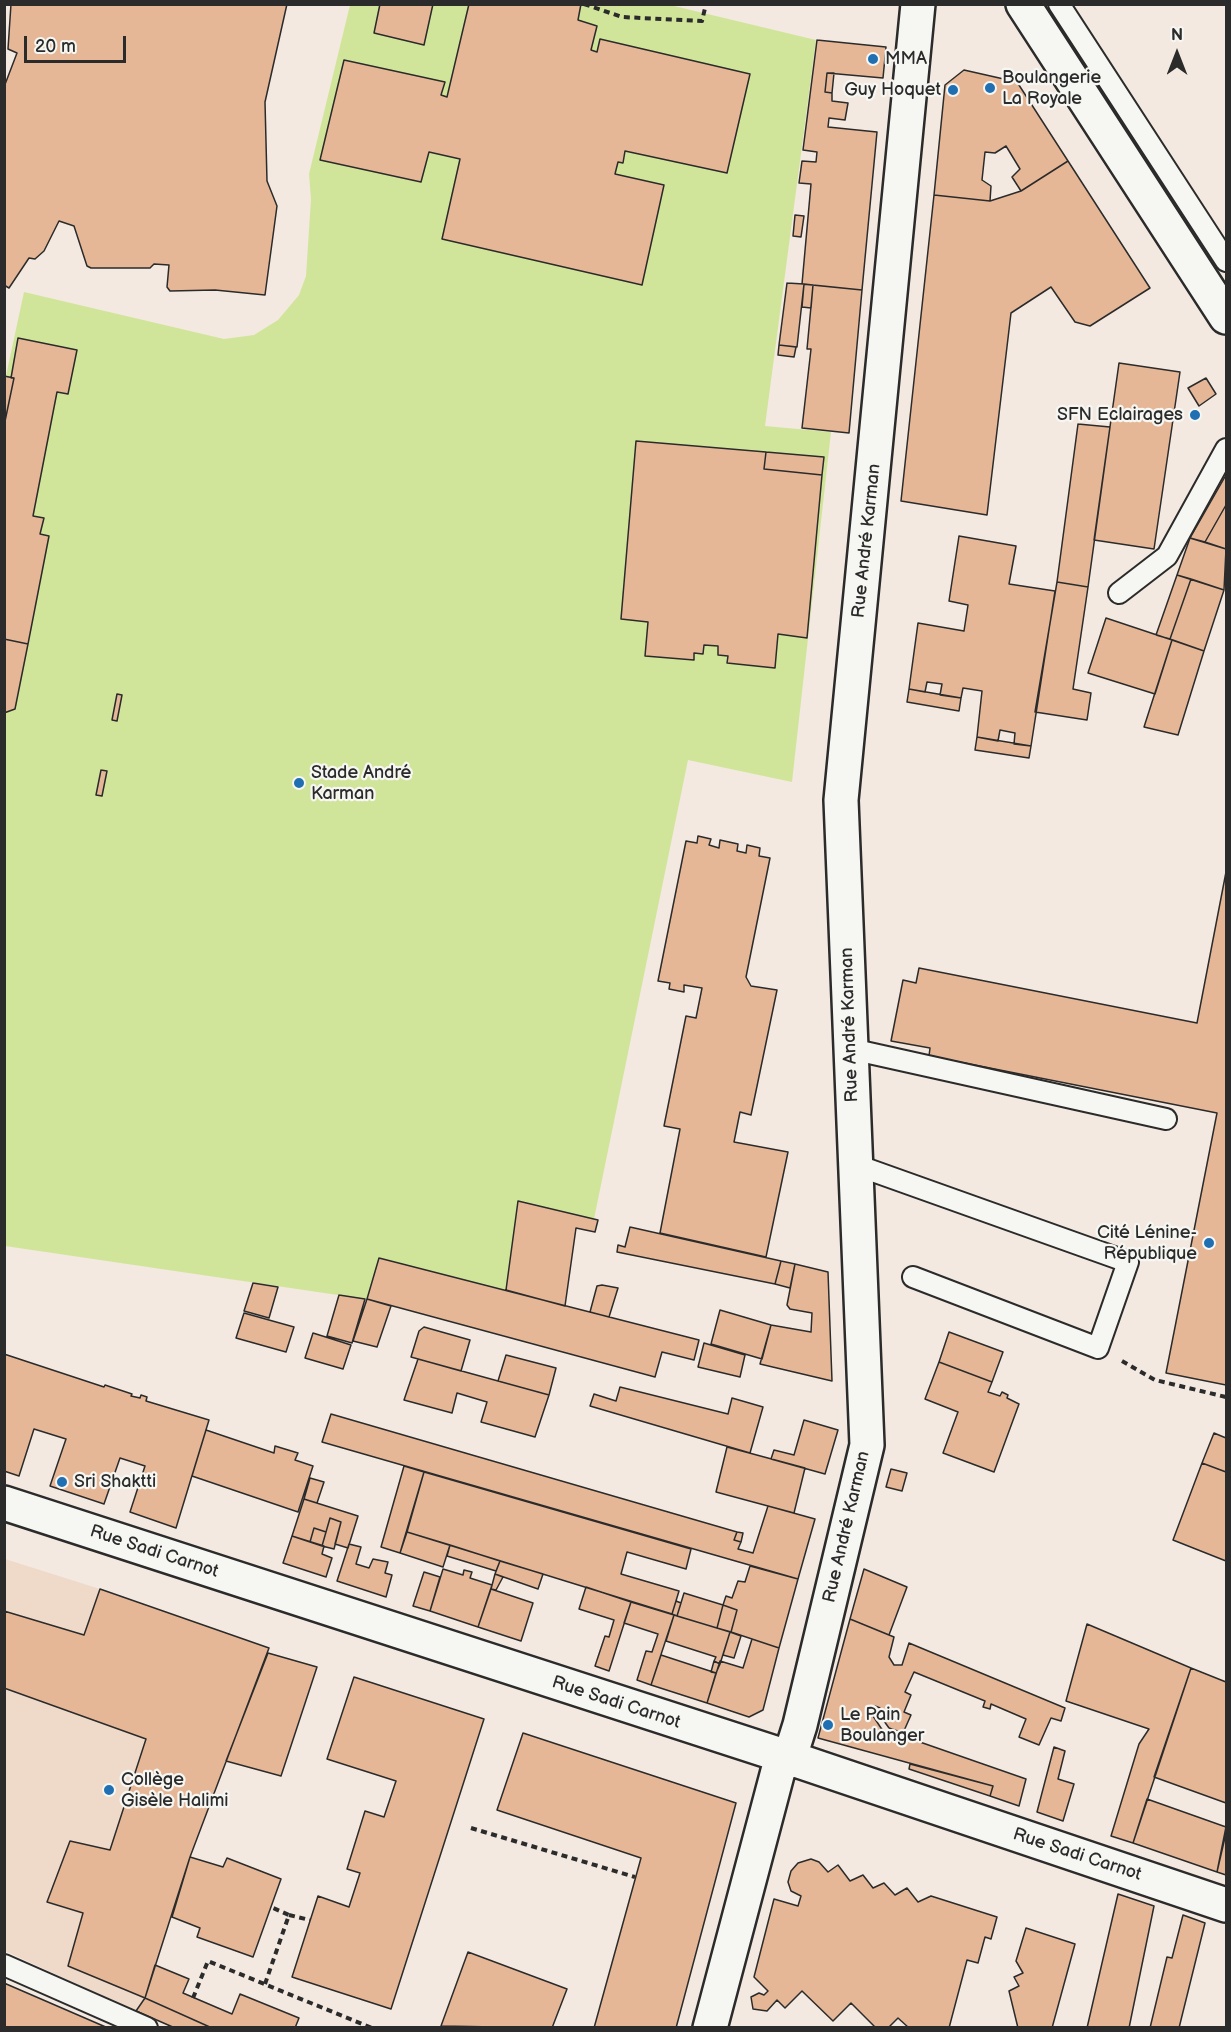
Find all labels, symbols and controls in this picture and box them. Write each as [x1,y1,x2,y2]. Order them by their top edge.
scale bar [27,24,129,62]
north arrow [1147,24,1207,84]
text: N [1171,26,1183,45]
text: 20 m [35,36,76,57]
place label: MMA [885,48,927,70]
marker: MMA [866,52,880,66]
place label: Boulangerie La Royale [1002,67,1101,110]
place label: Guy Hoquet [844,79,941,101]
marker: Boulangerie La Royale [983,81,997,95]
marker: Guy Hoquet [946,83,960,97]
place label: SFN Eclairages [1057,404,1183,426]
marker: SFN Eclairages [1188,408,1202,422]
street label: Rue André Karman [848,463,886,619]
place label: Stade André Karman [311,762,411,804]
marker: Stade André Karman [292,776,306,790]
street label: Rue André Karman [837,947,863,1103]
place label: Cité Lénine- République [1097,1222,1197,1264]
marker: Cité Lénine- République [1202,1236,1216,1250]
street label: Rue André Karman [819,1449,875,1605]
place label: Sri Shaktti [74,1471,156,1493]
marker: Sri Shaktti [55,1475,69,1489]
street label: Rue Sadi Carnot [87,1521,221,1583]
street label: Rue Sadi Carnot [549,1672,683,1734]
place label: Le Pain Boulanger [840,1704,924,1746]
marker: Le Pain Boulanger [821,1718,835,1732]
place label: Collège Gisèle Halimi [121,1769,229,1812]
marker: Collège Gisèle Halimi [102,1783,116,1797]
street label: Rue Sadi Carnot [1010,1824,1144,1886]

